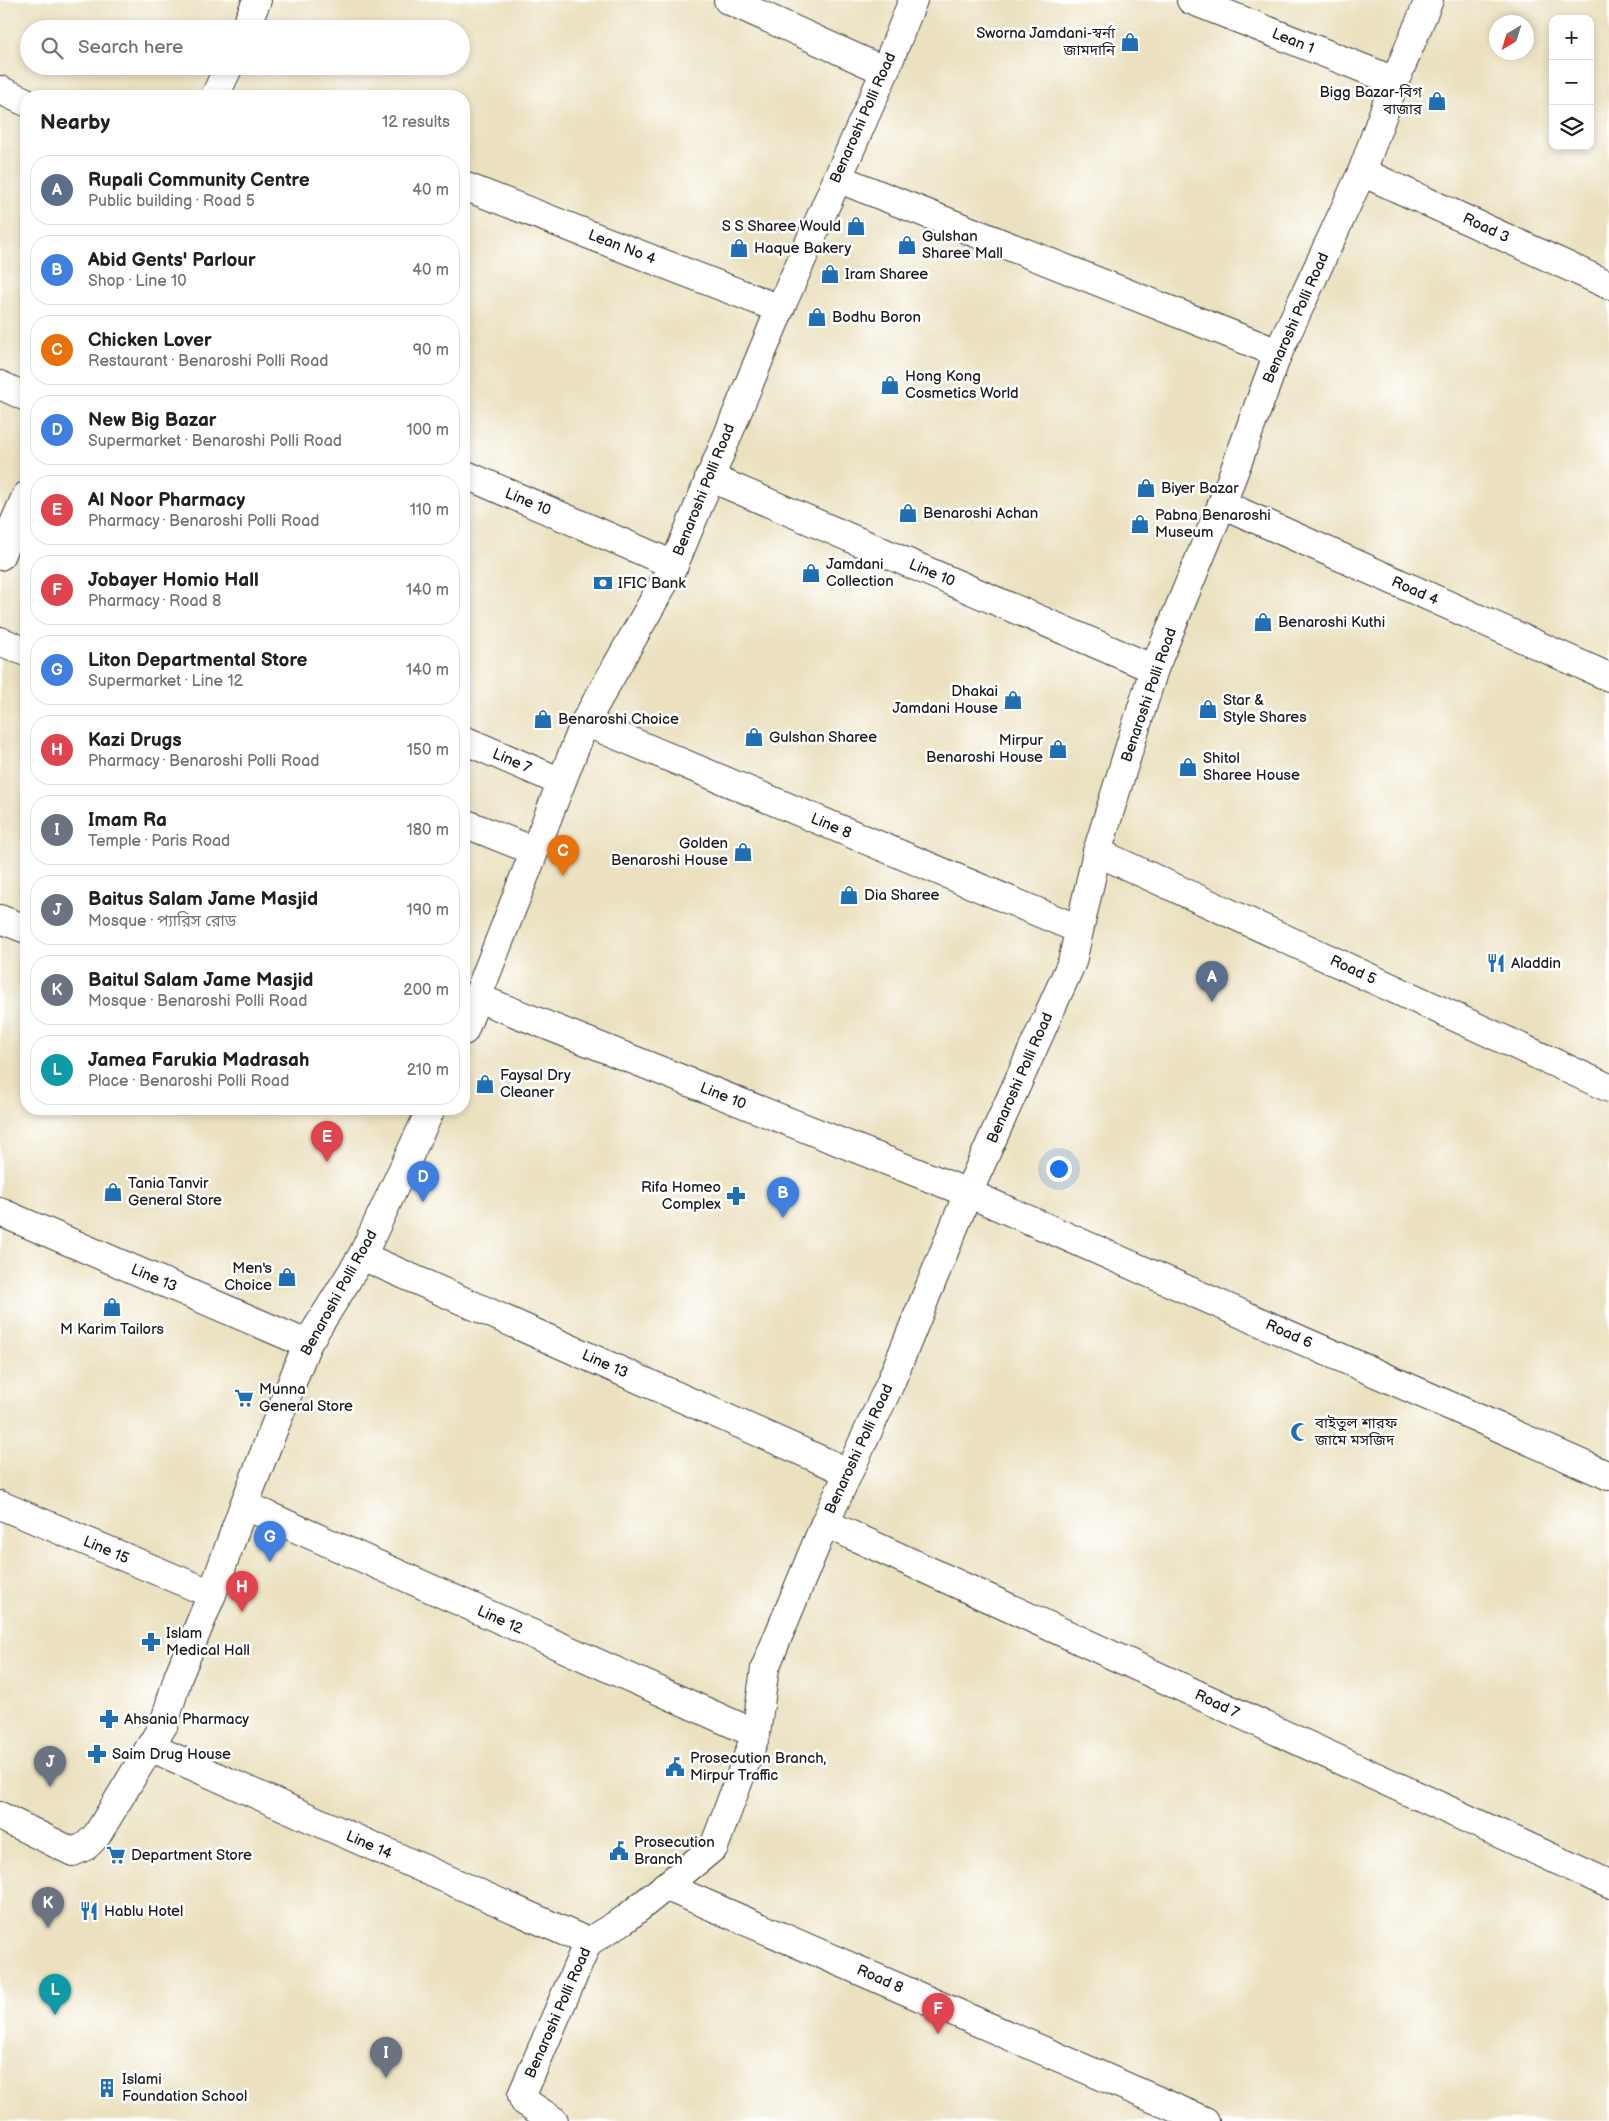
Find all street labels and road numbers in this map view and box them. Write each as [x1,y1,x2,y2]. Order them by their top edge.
street label: Lean 1 [1269,24,1317,58]
street label: Benaroshi Polli Road [826,50,900,186]
street label: Road 3 [1460,209,1512,247]
street label: Lean No 4 [585,225,659,269]
street label: Benaroshi Polli Road [1259,250,1333,386]
street label: Benaroshi Polli Road [669,421,739,559]
street label: Line 10 [502,484,554,520]
street label: Line 10 [906,555,958,591]
street label: Road 4 [1389,572,1441,610]
street label: Benaroshi Polli Road [1117,625,1181,765]
street label: Line 7 [490,744,535,778]
street label: Line 8 [808,809,854,843]
street label: Road 5 [1327,951,1379,989]
street label: Benaroshi Polli Road [983,1010,1057,1146]
street label: Line 10 [697,1078,749,1114]
street label: Benaroshi Polli Road [297,1227,381,1359]
street label: Line 13 [128,1260,180,1296]
street label: Road 6 [1263,1315,1315,1353]
street label: Line 13 [579,1345,631,1383]
street label: Benaroshi Polli Road [821,1381,897,1517]
street label: Line 15 [80,1532,132,1568]
street label: Line 12 [474,1602,526,1639]
street label: Road 7 [1192,1685,1243,1723]
street label: Line 14 [343,1826,395,1864]
street label: Benaroshi Polli Road [521,1945,595,2081]
street label: Road 8 [854,1960,907,1998]

